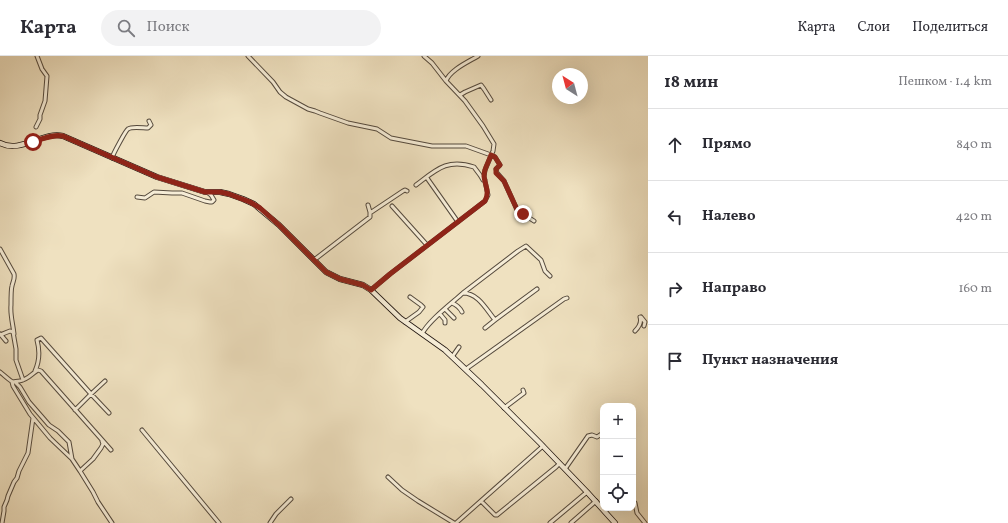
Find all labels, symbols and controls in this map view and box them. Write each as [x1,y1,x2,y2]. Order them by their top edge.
search box [101,10,381,46]
text: Карта [20,15,77,41]
icon: search [115,17,137,39]
text: Поиск [147,17,190,38]
text: Карта [797,18,835,37]
text: Слои [857,18,890,37]
text: Поделиться [912,18,988,37]
north arrow [552,68,588,104]
text: 18 мин [664,71,718,94]
text: Пешком · 1.4 km [898,73,992,91]
route start [24,133,42,151]
icon: ahead [664,134,686,156]
text: Прямо [702,134,751,155]
text: 840 m [956,136,992,154]
route end [514,205,532,223]
icon: left [664,206,686,228]
text: Налево [702,206,756,227]
text: 420 m [955,208,992,226]
icon: right [664,278,686,300]
text: Направо [702,278,766,299]
text: 160 m [958,280,992,298]
icon: arrive [664,350,686,372]
text: Пункт назначения [702,350,838,371]
map controls [600,403,636,511]
button: + [600,403,636,439]
button: − [600,439,636,475]
button: locate [600,475,636,511]

